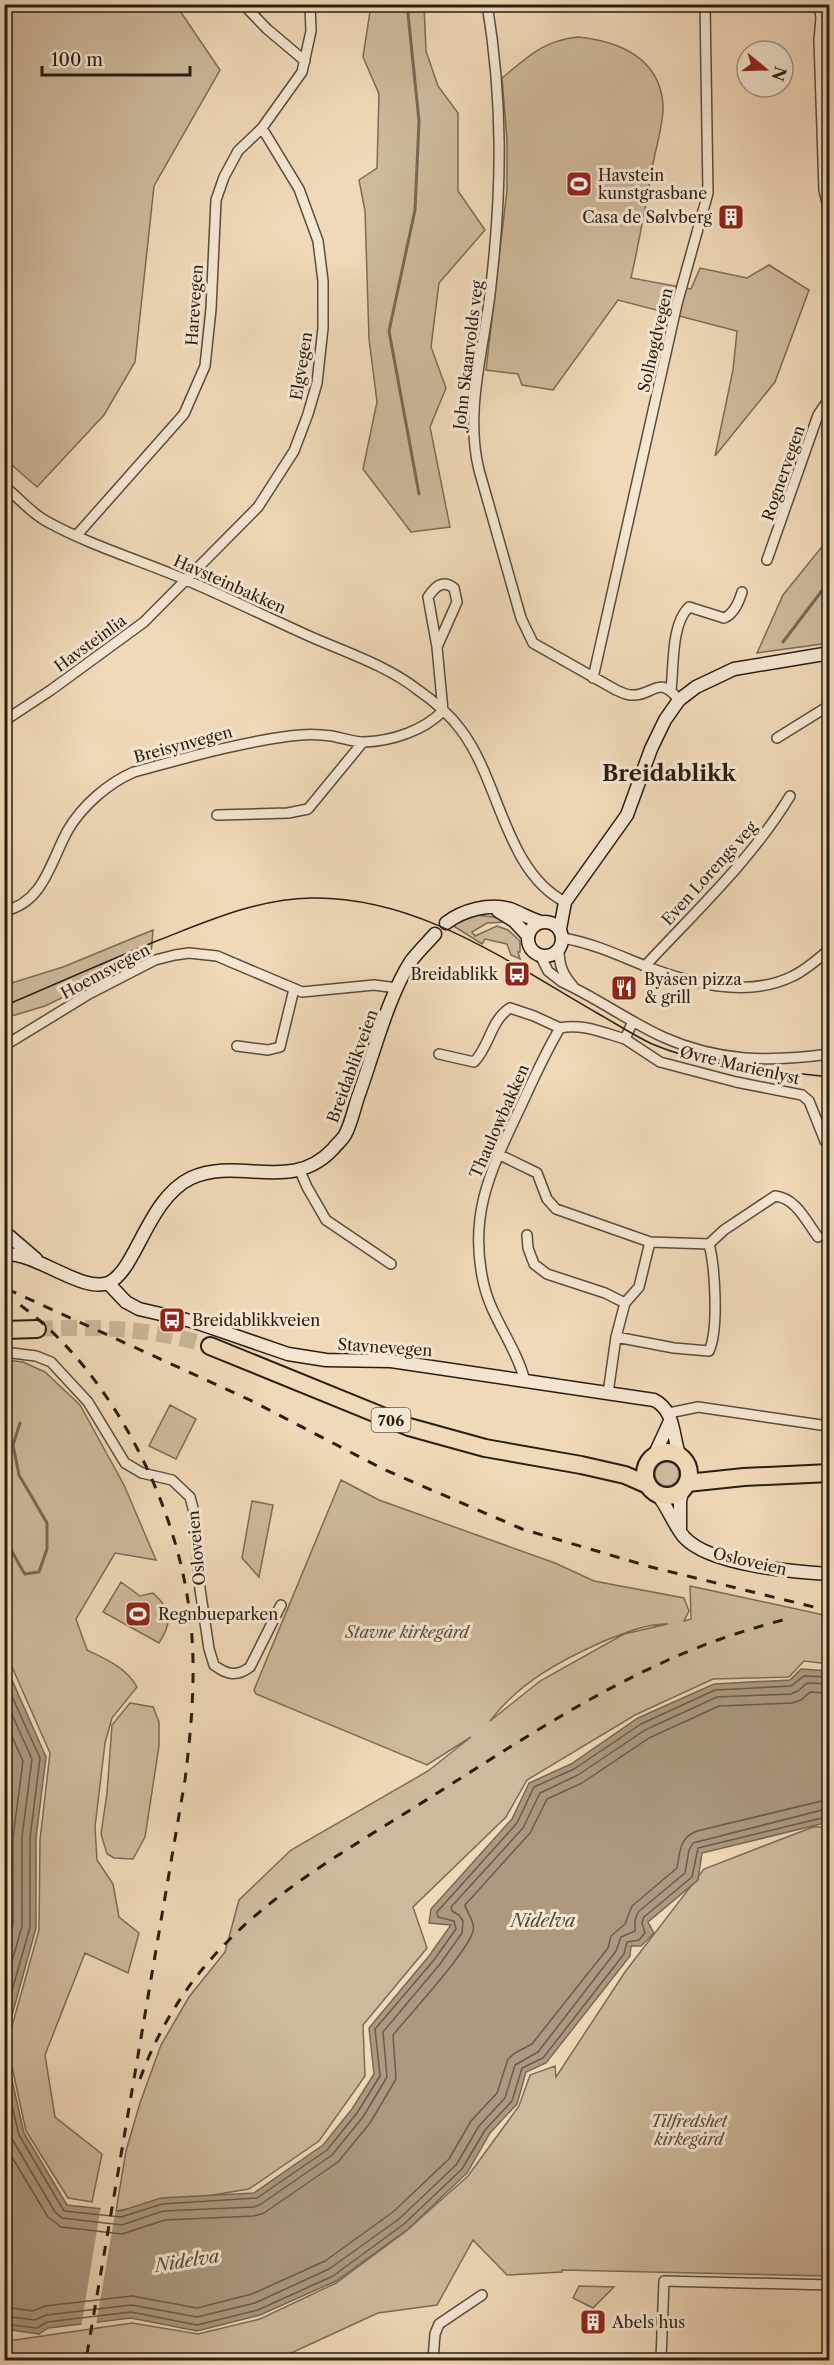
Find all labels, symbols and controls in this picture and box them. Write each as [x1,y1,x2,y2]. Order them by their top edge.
scale bar [42,39,190,77]
north arrow [735,39,795,99]
text: 100 m [51,49,103,71]
text: N [767,64,791,84]
place label: Havstein kunstgrasbane [598,165,707,203]
sports icon: Havstein kunstgrasbane [564,169,594,199]
building icon: Casa de Sølvberg [716,202,746,232]
place label: Casa de Sølvberg [582,207,713,227]
street label: Harevegen [181,264,207,346]
street label: John Skaarvolds veg [449,279,487,434]
street label: Solhøgdvegen [633,286,677,394]
street label: Elgvegen [286,330,316,402]
street label: Rognervegen [757,422,809,524]
street label: Havsteinbakken [171,550,289,618]
street label: Havsteinlia [50,610,130,676]
street label: Breisynvegen [131,721,235,767]
district label: Breidablikk [602,760,737,787]
street label: Even Lorengs veg [657,816,761,929]
street label: Hoemsvegen [57,939,153,1003]
bus stop icon: Breidablikk [502,959,532,989]
place label: Breidablikk [411,964,499,984]
place label: Byåsen pizza & grill [644,969,742,1007]
restaurant icon: Byåsen pizza & grill [609,973,639,1003]
street label: Breidablikveien [322,1007,382,1125]
street label: Øvre Marienlyst [678,1041,802,1089]
street label: Thaulowbakken [465,1061,533,1181]
bus stop icon: Breidablikkveien [157,1305,187,1335]
place label: Breidablikkveien [192,1310,320,1330]
street label: Stavnevegen [337,1334,433,1360]
road number: 706 [372,1408,410,1432]
street label: Osloveien [183,1510,209,1586]
street label: Osloveien [711,1543,789,1579]
sports icon: Regnbueparken [123,1599,153,1629]
place label: Regnbueparken [158,1604,278,1624]
park label: Stavne kirkegård [344,1622,470,1642]
water label: Nidelva [508,1910,576,1932]
park label: Tilfredshet kirkegård [651,2111,729,2149]
water label: Nidelva [151,2245,221,2277]
building icon: Abels hus [578,2307,608,2337]
place label: Abels hus [611,2312,685,2332]

